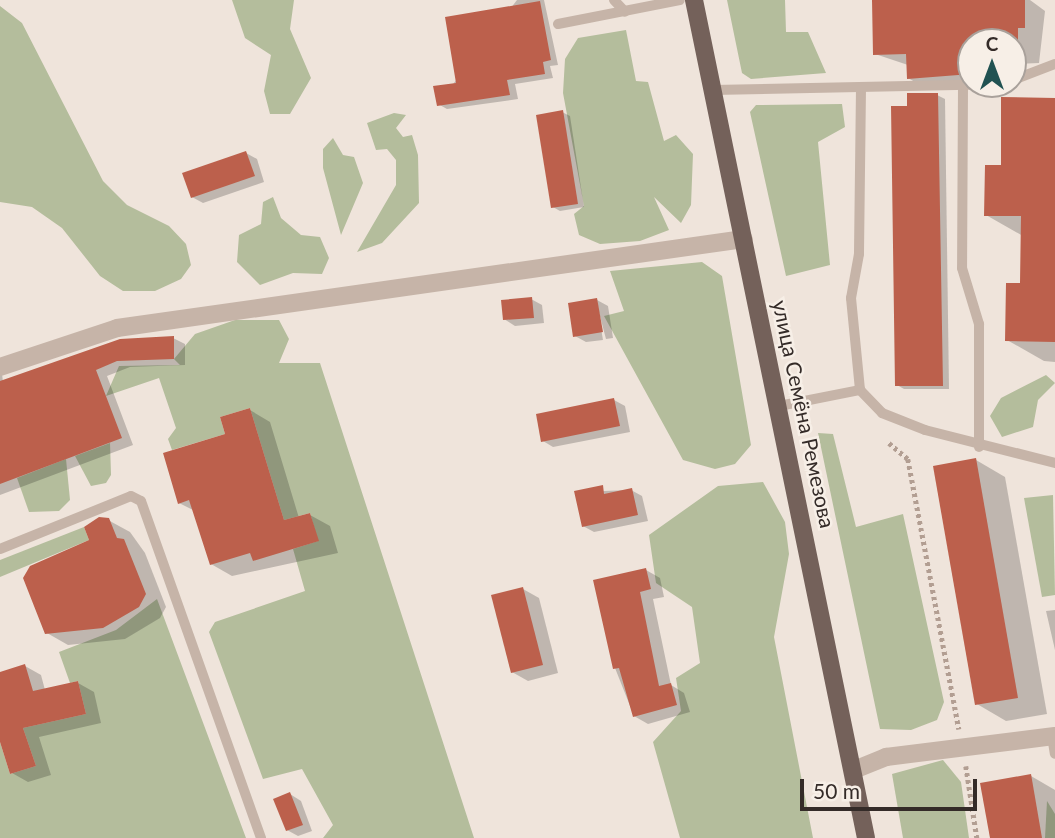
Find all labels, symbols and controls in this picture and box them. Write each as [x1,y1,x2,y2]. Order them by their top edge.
north arrow [957,28,1027,98]
text: С [986,32,998,55]
street label: улица Семёна Ремезова [768,298,840,530]
scale bar [803,764,980,808]
text: 50 m [813,778,860,803]

